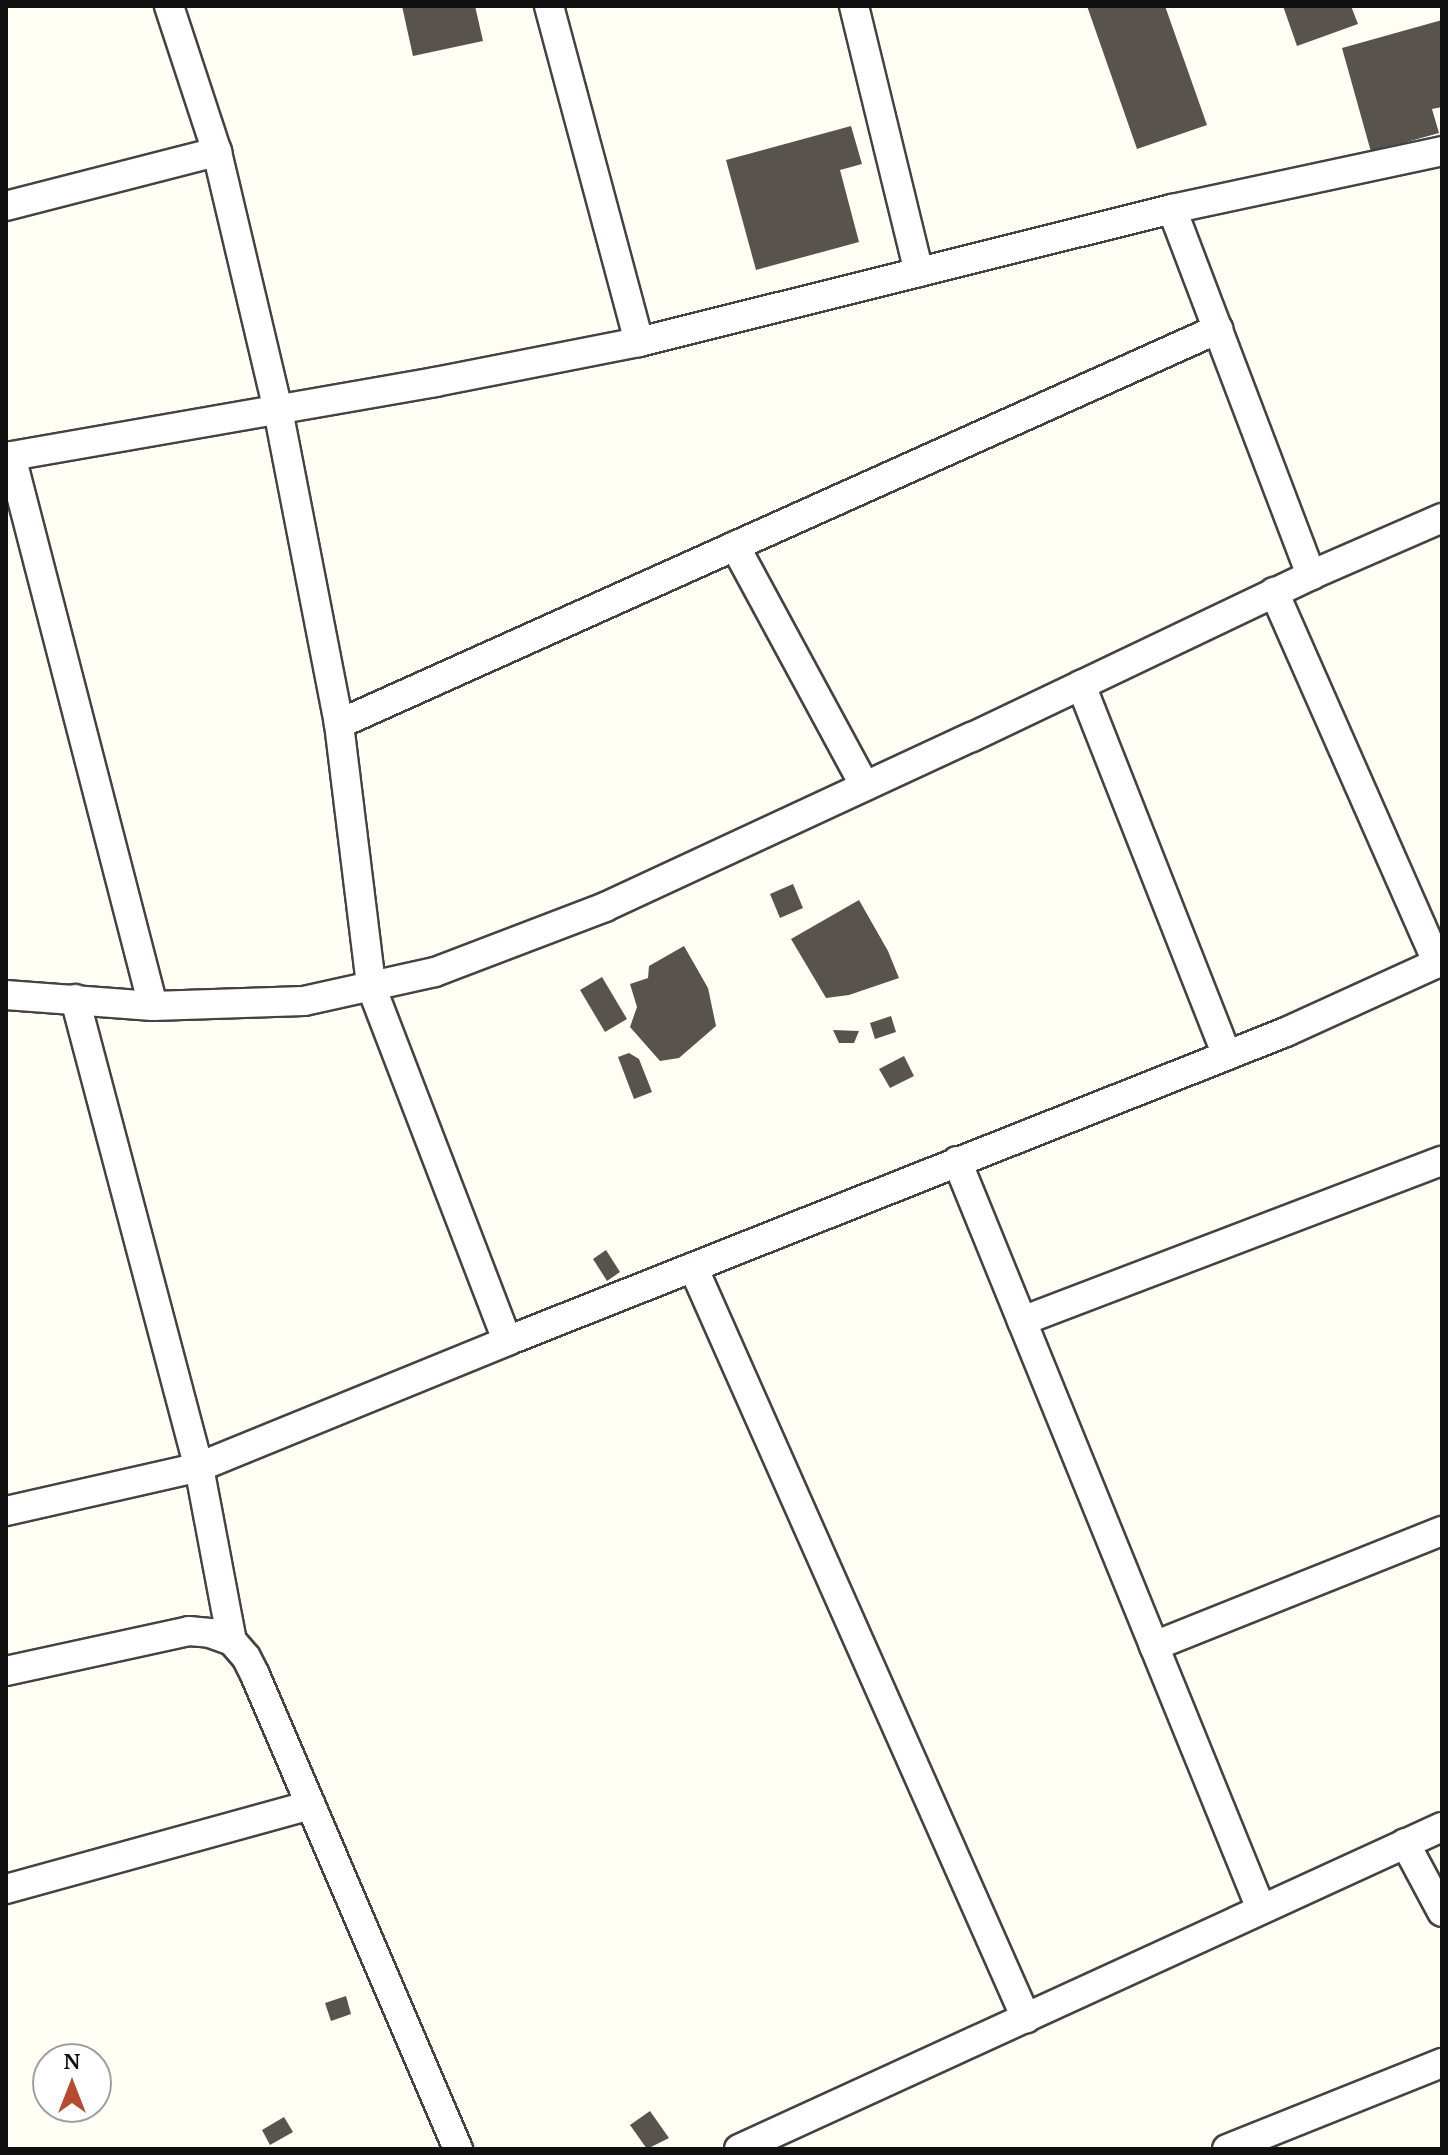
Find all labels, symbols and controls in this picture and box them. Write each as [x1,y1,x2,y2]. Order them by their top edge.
north arrow [32,2043,112,2123]
text: N [64,2046,80,2075]

